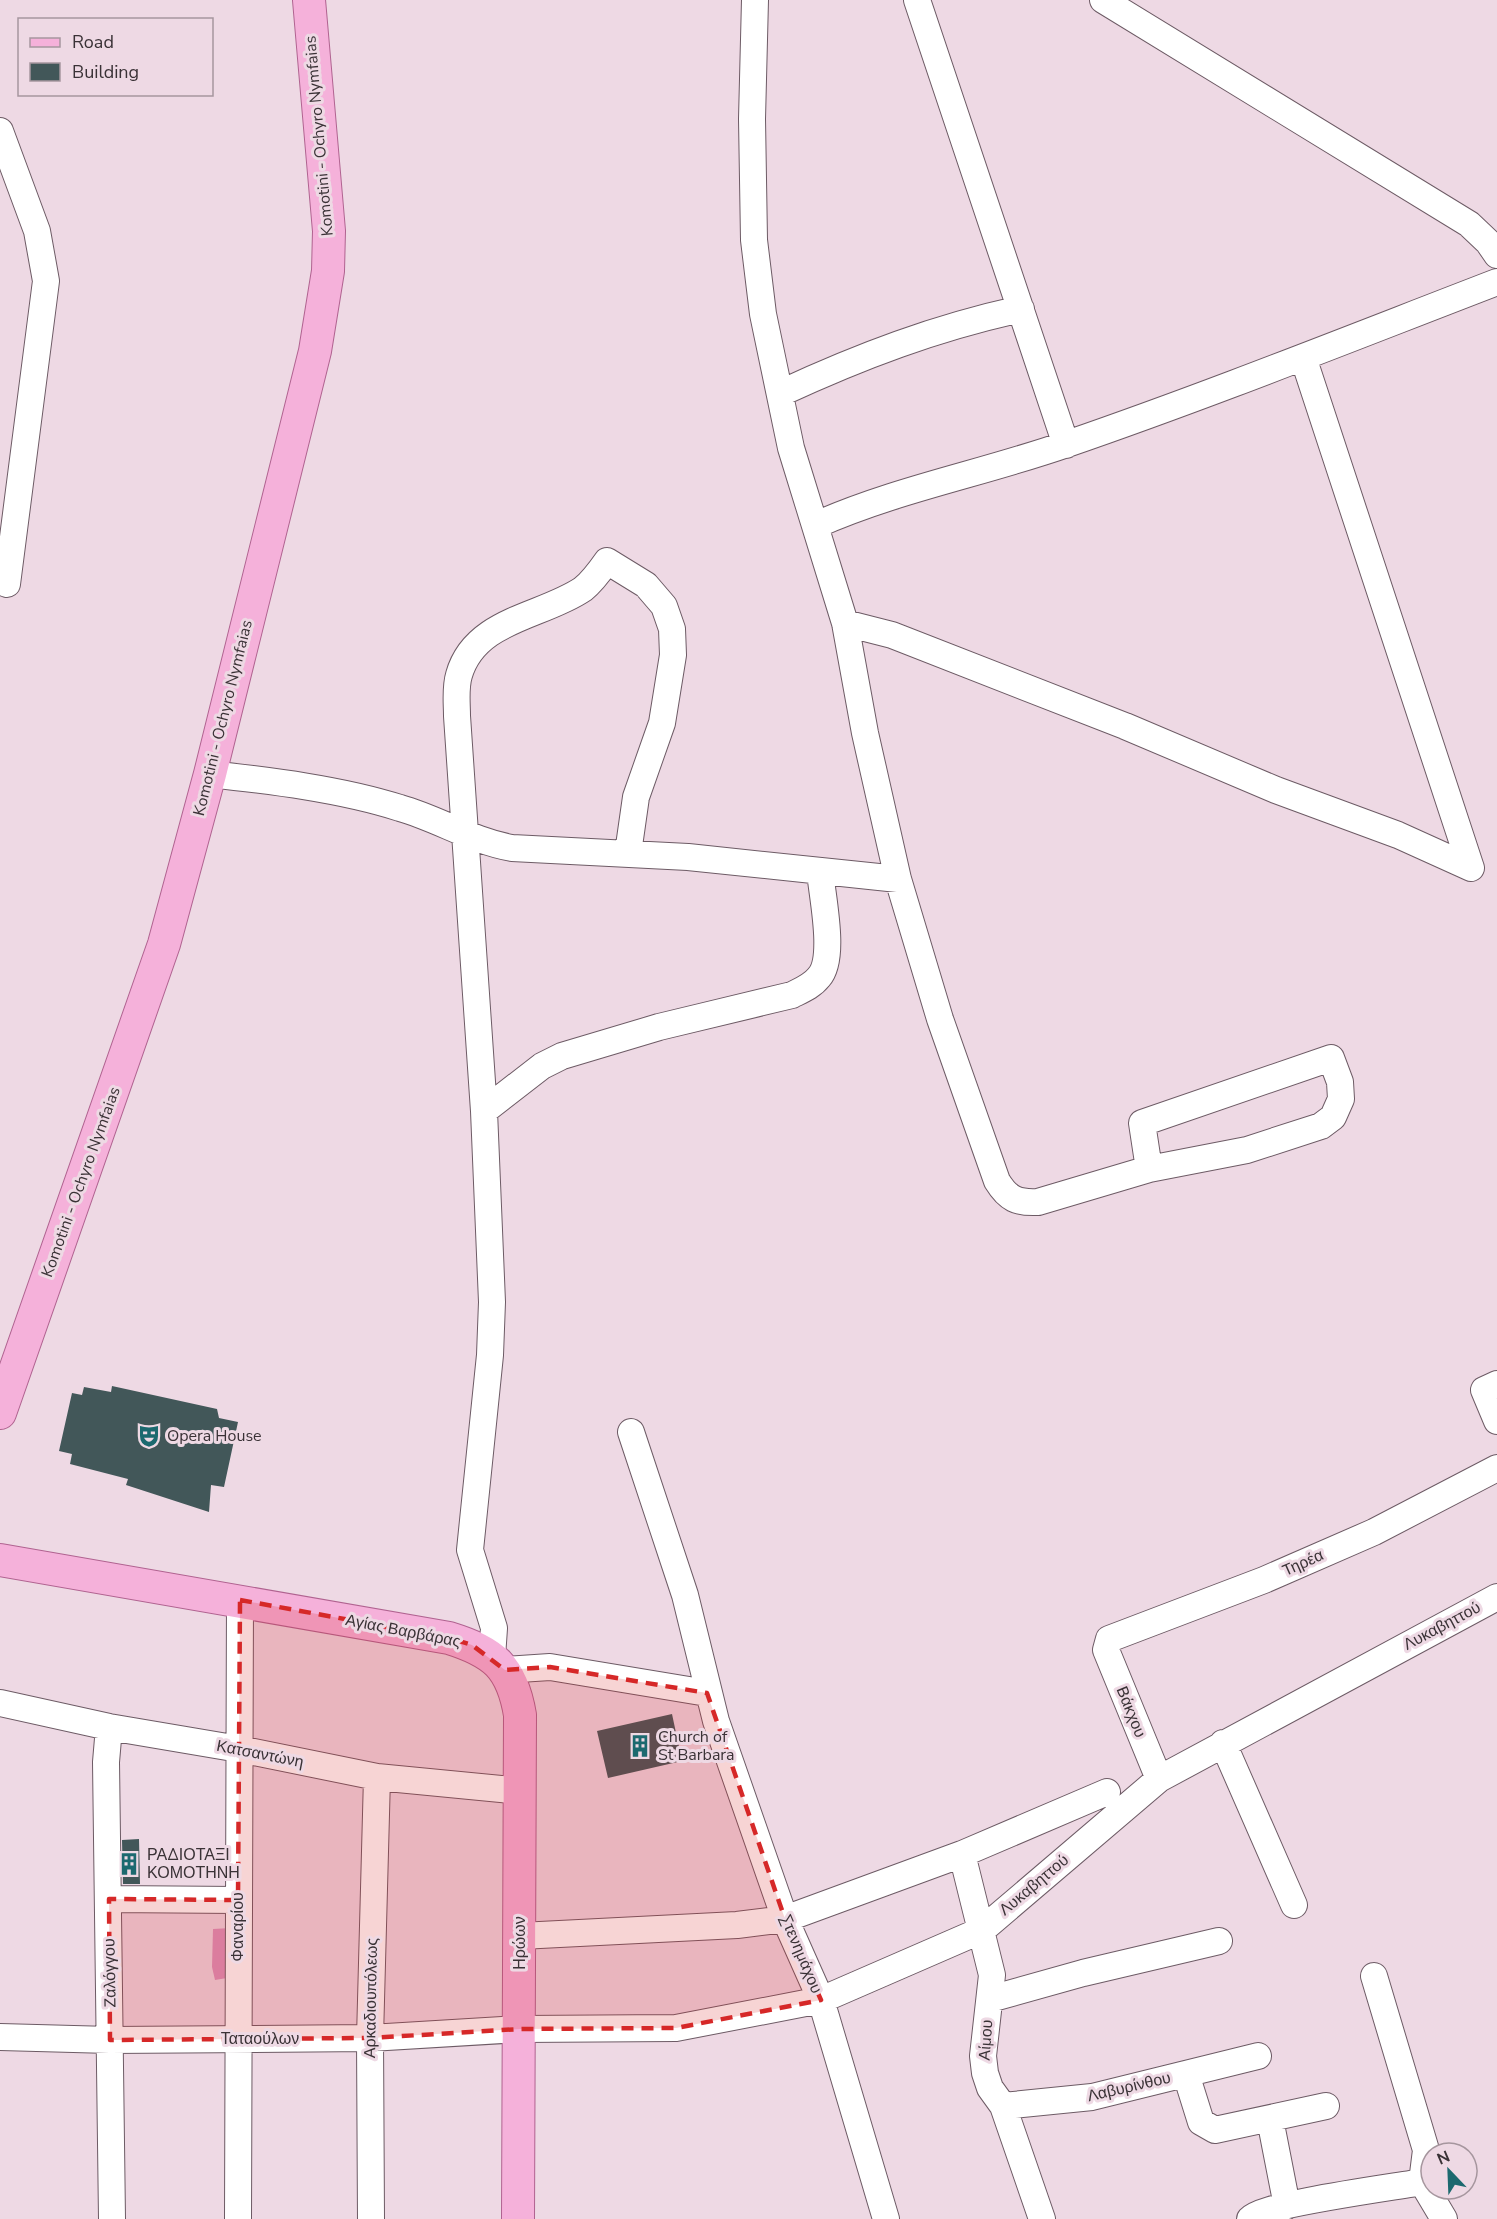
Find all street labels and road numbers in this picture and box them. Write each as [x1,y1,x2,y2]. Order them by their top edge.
street label: Komotini - Ochyro Nymfaias [299,35,339,237]
street label: Komotini - Ochyro Nymfaias [188,618,258,818]
street label: Komotini - Ochyro Nymfaias [36,1084,126,1280]
street label: Τηρέα [1279,1544,1327,1582]
street label: Λυκαβηττού [1399,1596,1485,1656]
street label: Αγίας Βαρβάρας [344,1609,463,1653]
street label: Βάκχου [1111,1683,1151,1741]
street label: Κατσαντώνη [214,1735,306,1773]
street label: Λυκαβηττού [995,1849,1073,1921]
street label: Φαναρίου [227,1892,249,1962]
street label: Στενημάχου [775,1911,827,1997]
street label: Ηρώων [509,1916,531,1970]
street label: Αρκαδιουπόλεως [359,1937,383,2058]
street label: Ζαλόγγου [98,1938,122,2008]
street label: Αίμου [974,2019,998,2061]
street label: Ταταούλων [221,2028,299,2050]
street label: Λαβυρίνθου [1085,2067,1173,2107]

